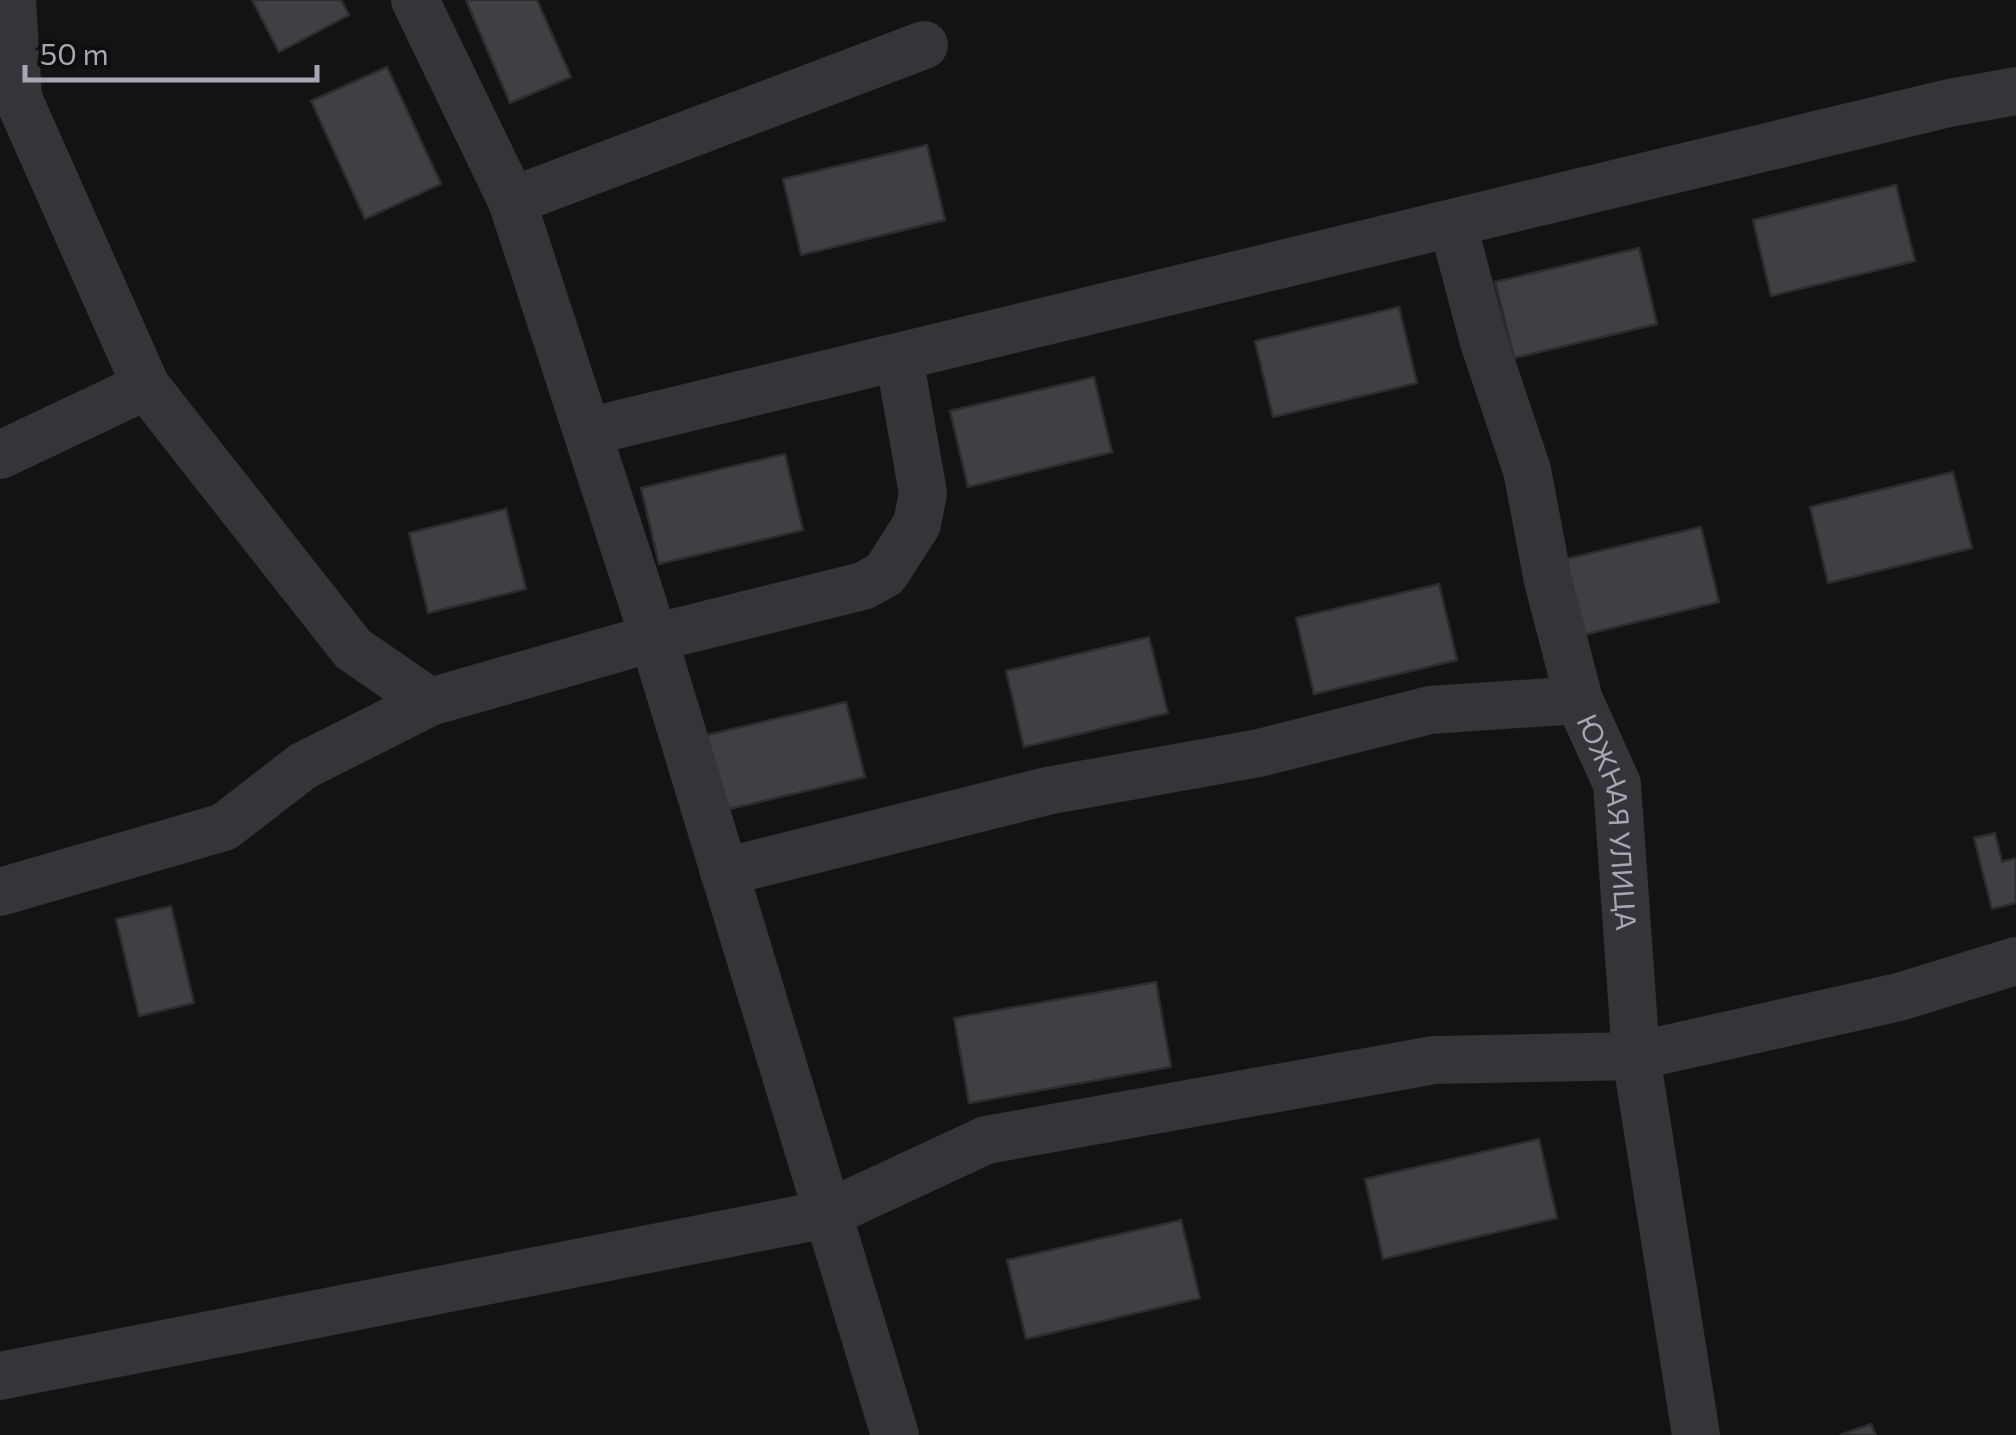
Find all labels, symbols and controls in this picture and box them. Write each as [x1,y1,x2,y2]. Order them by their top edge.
scale bar [25,20,318,82]
text: 50 m [40,34,109,71]
street label: ЮЖНАЯ УЛИЦА [1571,708,1644,932]

